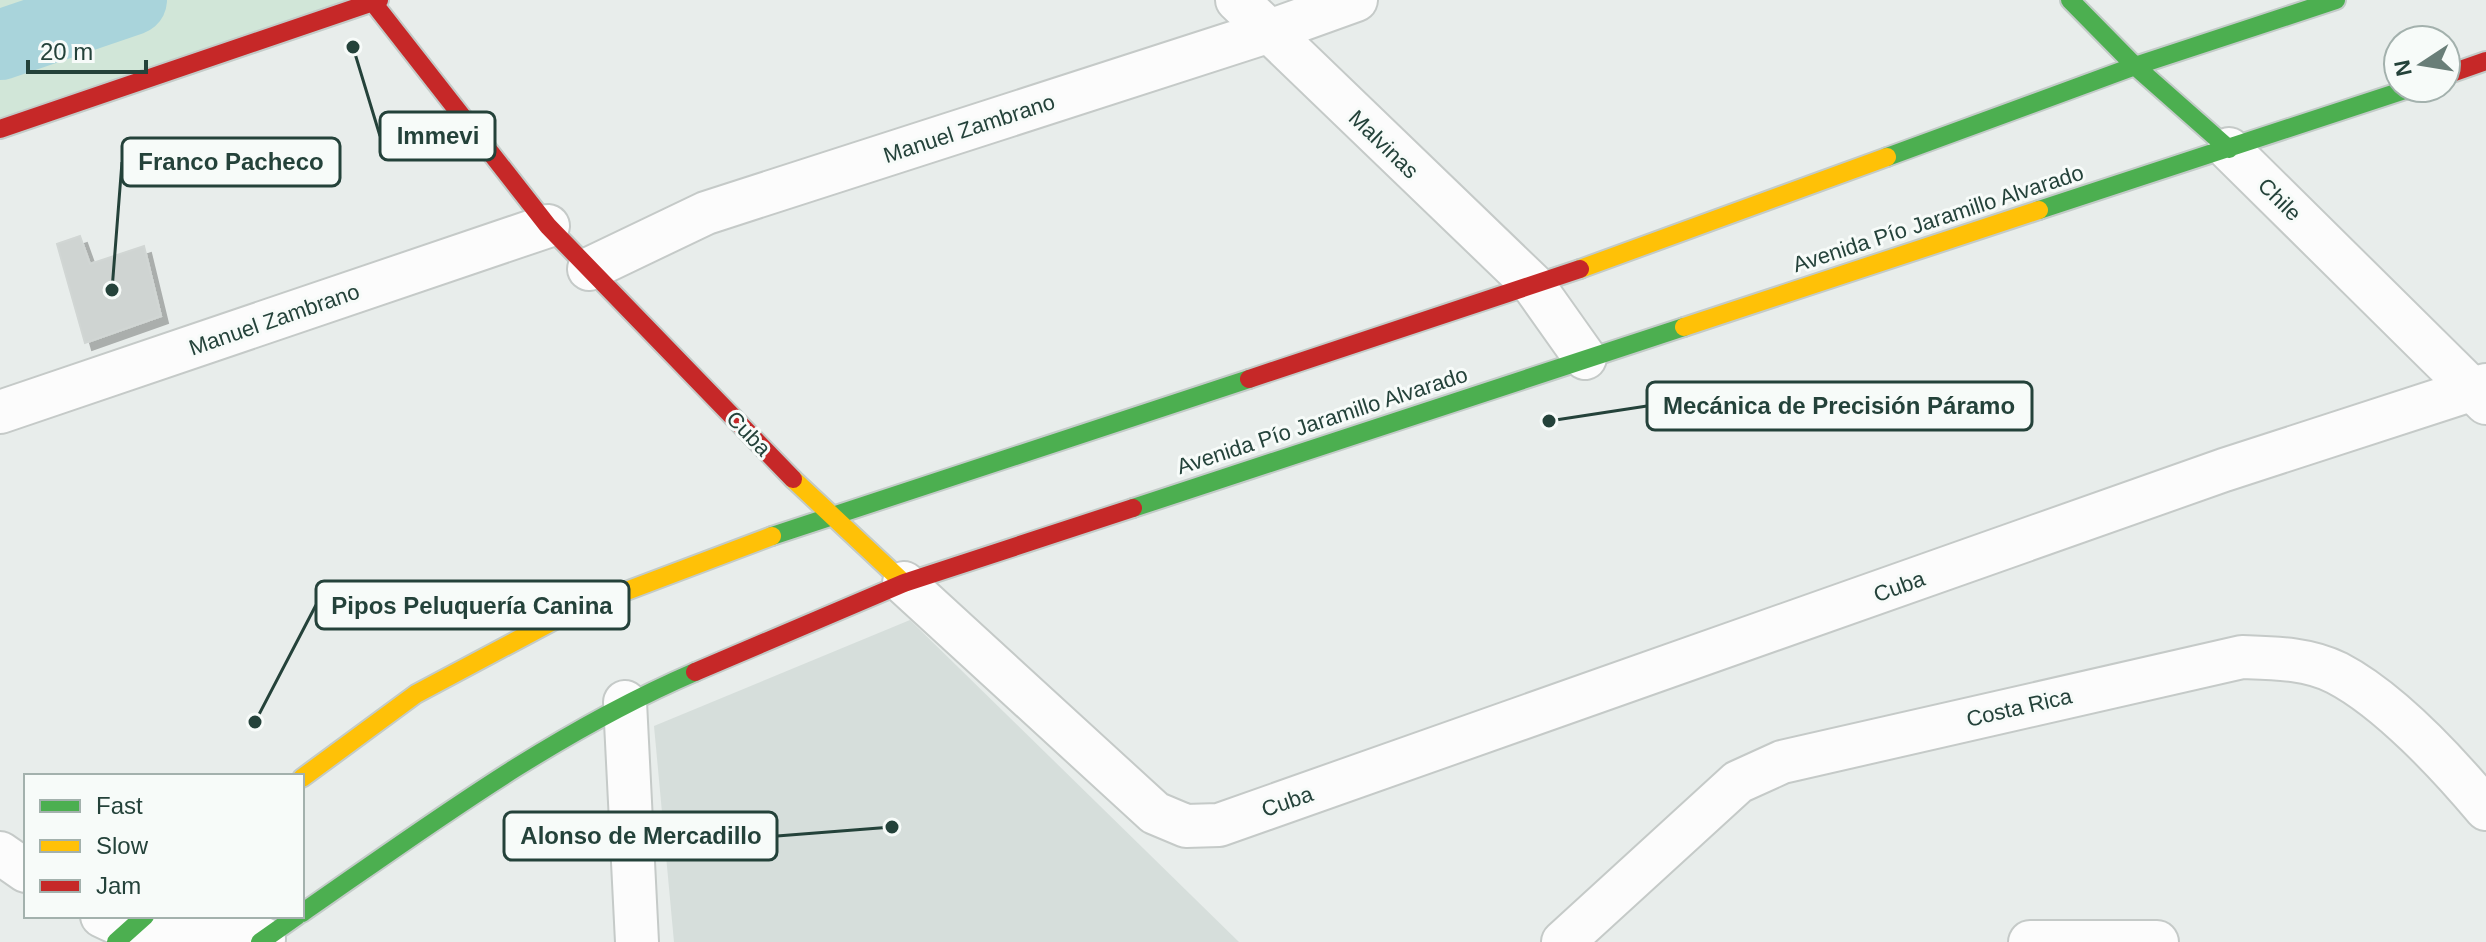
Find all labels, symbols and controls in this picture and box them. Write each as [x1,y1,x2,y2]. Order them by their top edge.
scale bar [28,24,146,74]
north arrow [2382,24,2462,104]
text: 20 m [40,38,93,65]
text: N [2389,58,2417,78]
street label: Manuel Zambrano [880,89,1058,168]
street label: Malvinas [1344,105,1424,184]
callout: Immevi [380,112,495,160]
text: Immevi [397,122,479,149]
callout: Franco Pacheco [122,138,340,186]
text: Franco Pacheco [138,148,324,175]
street label: Avenida Pío Jaramillo Alvarado [1790,160,2087,277]
street label: Chile [2253,173,2306,226]
street label: Manuel Zambrano [186,279,363,360]
street label: Avenida Pío Jaramillo Alvarado [1174,362,1471,479]
callout: Mecánica de Precisión Páramo [1647,382,2032,430]
text: Mecánica de Precisión Páramo [1663,392,2015,419]
street label: Cuba [721,406,776,461]
street label: Cuba [1870,565,1929,607]
callout: Pipos Peluquería Canina [316,581,629,629]
text: Pipos Peluquería Canina [331,592,613,619]
street label: Costa Rica [1964,683,2075,732]
legend [24,774,304,918]
street label: Cuba [1258,781,1317,822]
text: Fast [96,792,143,819]
callout: Alonso de Mercadillo [504,812,777,860]
text: Alonso de Mercadillo [520,822,762,849]
text: Slow [96,832,149,859]
text: Jam [96,872,141,899]

